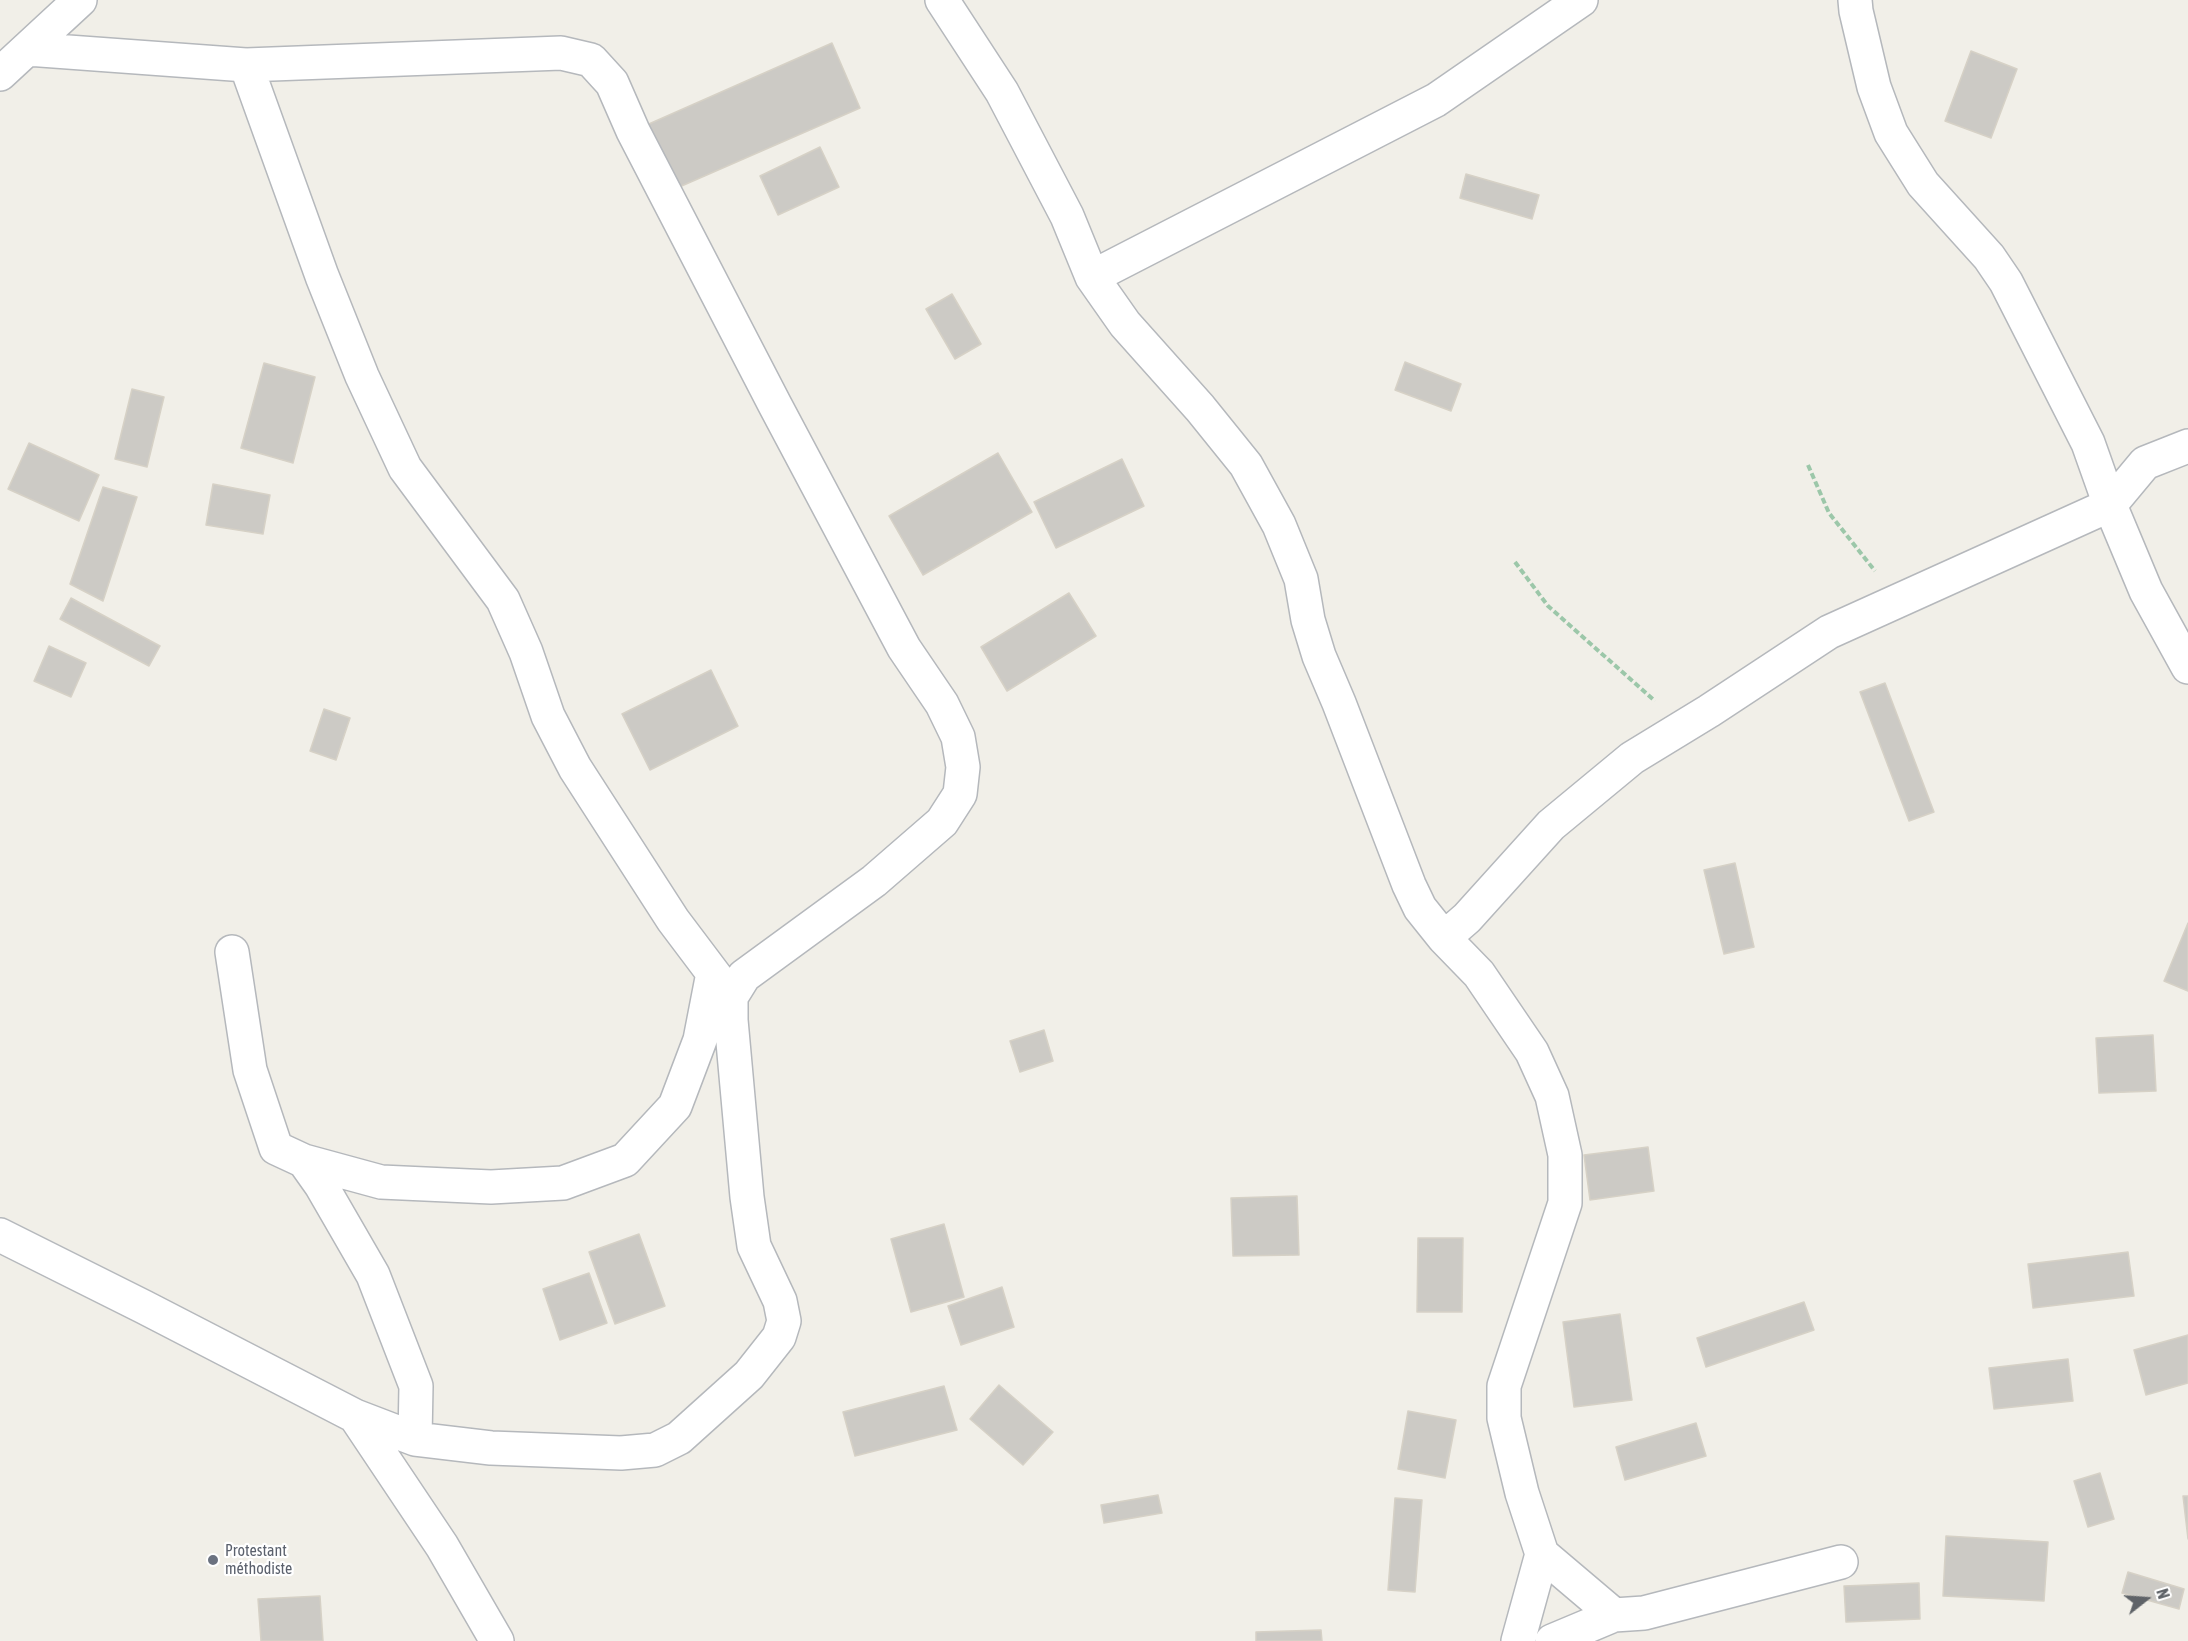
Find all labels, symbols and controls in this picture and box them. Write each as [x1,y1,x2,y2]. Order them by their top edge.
place label: Protestant méthodiste [225,1541,292,1579]
marker: Protestant méthodiste [206,1553,220,1567]
north arrow [2116,1569,2176,1629]
text: N [2153,1587,2173,1601]

